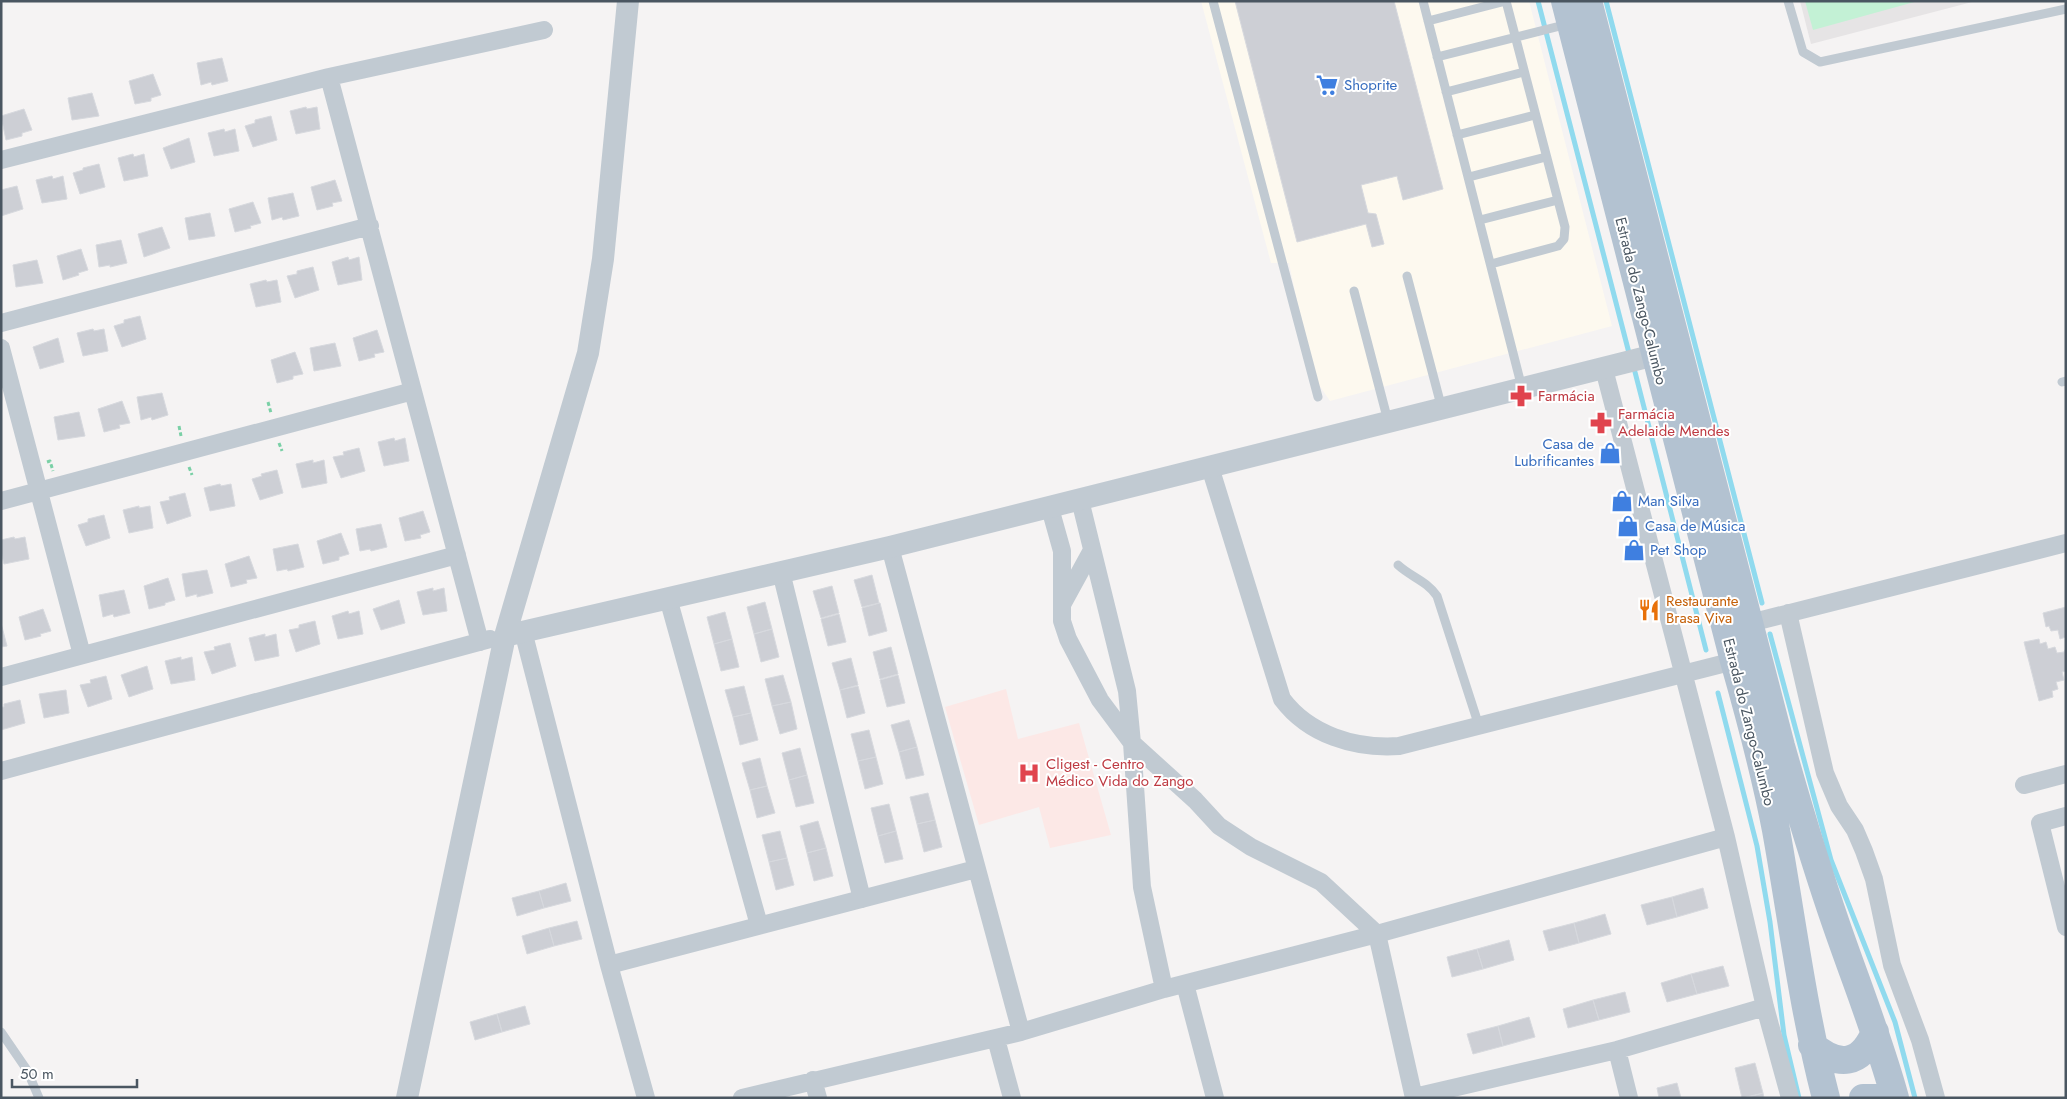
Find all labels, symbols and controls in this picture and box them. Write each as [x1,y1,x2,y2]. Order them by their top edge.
supermarket icon: Shoprite [1314,72,1340,98]
place label: Shoprite [1344,74,1397,96]
street label: Estrada do Zango-Calumbo [1610,215,1672,387]
pharmacy icon: Farmácia [1508,383,1534,409]
place label: Farmácia [1538,385,1595,407]
place label: Farmácia Adelaide Mendes [1618,403,1730,442]
pharmacy icon: Farmácia Adelaide Mendes [1588,410,1614,436]
place label: Casa de Lubrificantes [1514,433,1594,472]
shop icon: Casa de Lubrificantes [1597,440,1623,466]
shop icon: Man Silva [1609,488,1635,514]
place label: Man Silva [1638,490,1699,512]
shop icon: Casa de Música [1615,513,1641,539]
place label: Casa de Música [1645,515,1745,537]
shop icon: Pet Shop [1621,537,1647,563]
place label: Pet Shop [1650,539,1707,561]
place label: Restaurante Brasa Viva [1666,590,1739,629]
restaurant icon: Restaurante Brasa Viva [1636,597,1662,623]
street label: Estrada do Zango-Calumbo [1718,636,1780,808]
place label: Cligest - Centro Médico Vida do Zango [1046,753,1194,792]
hospital icon: Cligest - Centro Médico Vida do Zango [1016,760,1042,786]
scale bar [12,1056,138,1088]
text: 50 m [20,1063,54,1085]

